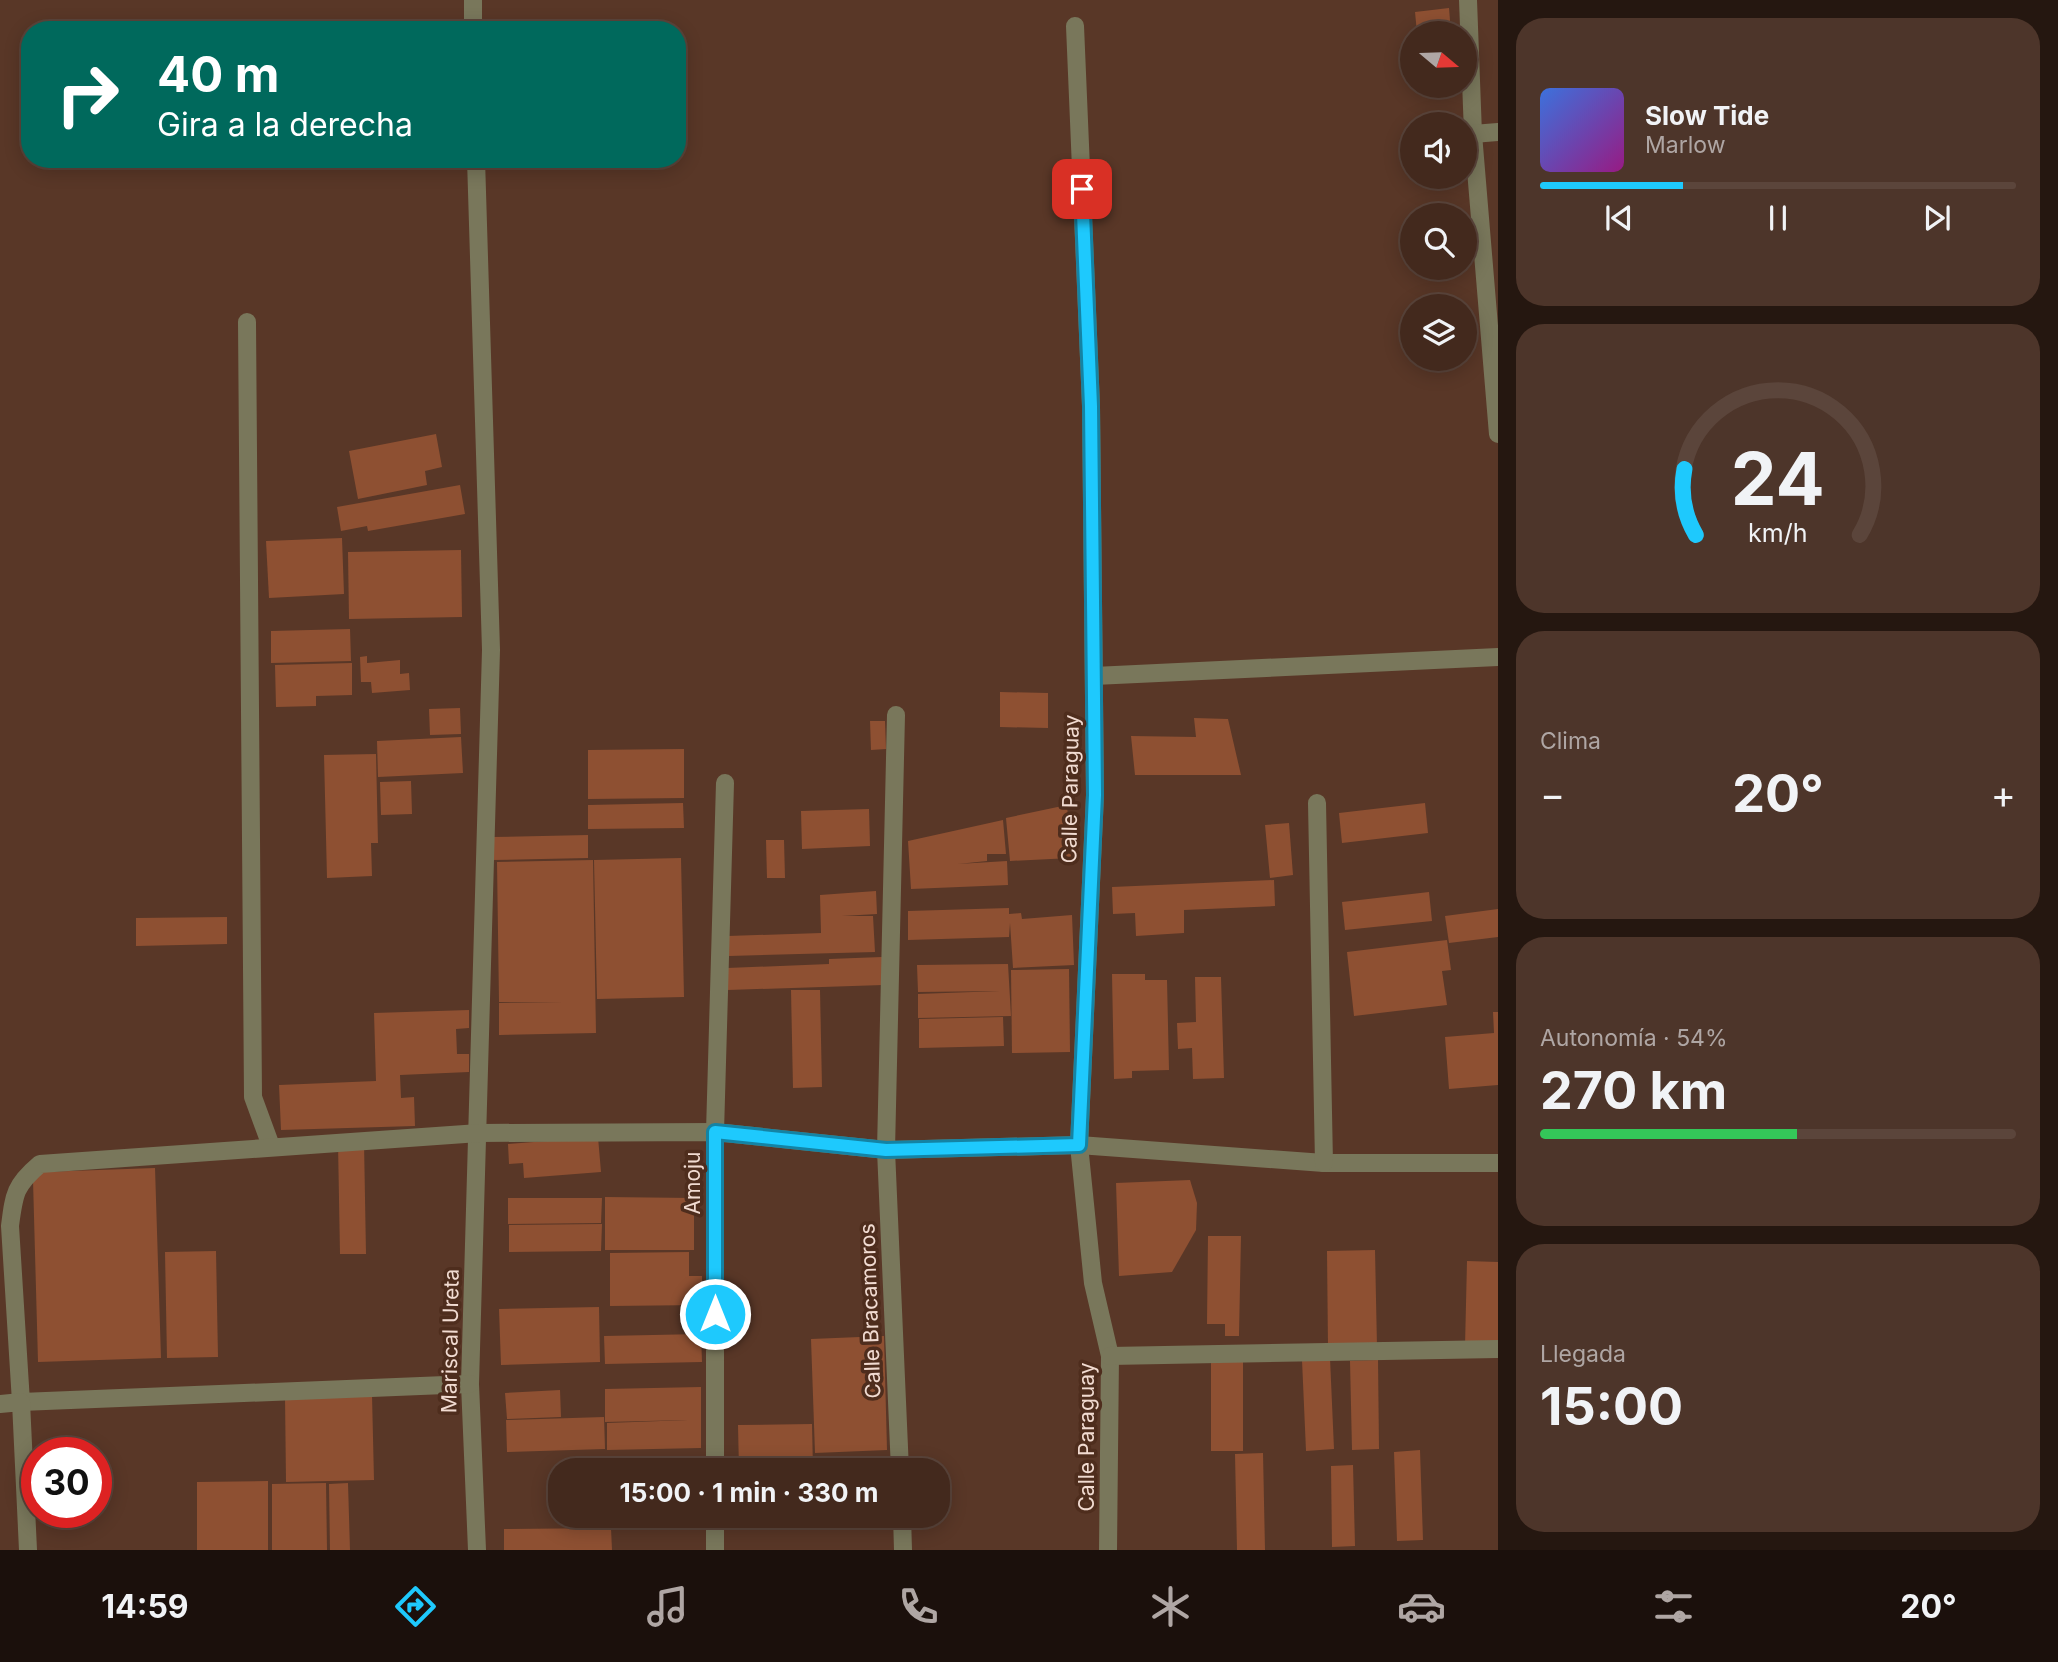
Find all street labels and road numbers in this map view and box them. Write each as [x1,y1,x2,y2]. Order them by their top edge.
street label: Calle Paraguay [1056,714,1084,864]
street label: Amoju [680,1152,705,1214]
street label: Calle Bracamoros [854,1223,886,1399]
street label: Mariscal Ureta [436,1269,464,1413]
street label: Calle Paraguay [1074,1362,1099,1511]

